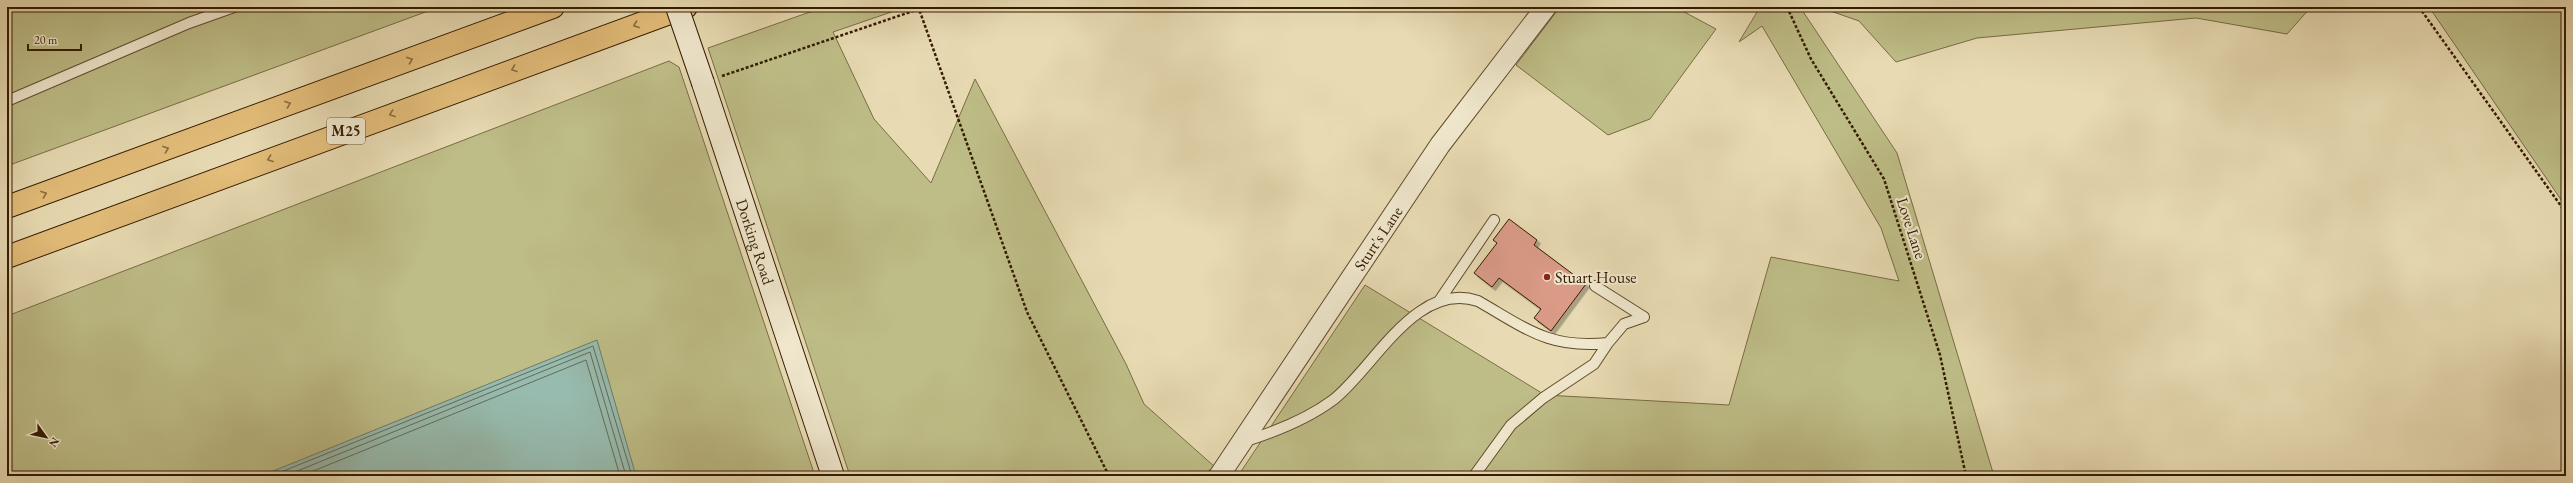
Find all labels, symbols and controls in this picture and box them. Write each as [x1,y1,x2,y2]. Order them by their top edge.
one-way arrow [633,20,640,28]
scale bar [28,26,81,52]
text: 20 m [34,32,58,48]
one-way arrow [406,56,413,64]
one-way arrow [510,64,517,72]
one-way arrow [284,101,291,109]
one-way arrow [388,110,395,118]
road number: M25 [327,118,365,144]
one-way arrow [162,146,169,154]
one-way arrow [267,155,274,163]
one-way arrow [40,190,47,199]
street label: Love Lane [1892,195,1931,262]
street label: Dorking Road [731,196,779,288]
street label: Sturt's Lane [1349,202,1407,275]
place label: Stuart House [1555,267,1637,288]
marker: Stuart House [1542,272,1552,282]
north arrow [26,417,66,457]
text: N [46,435,63,450]

